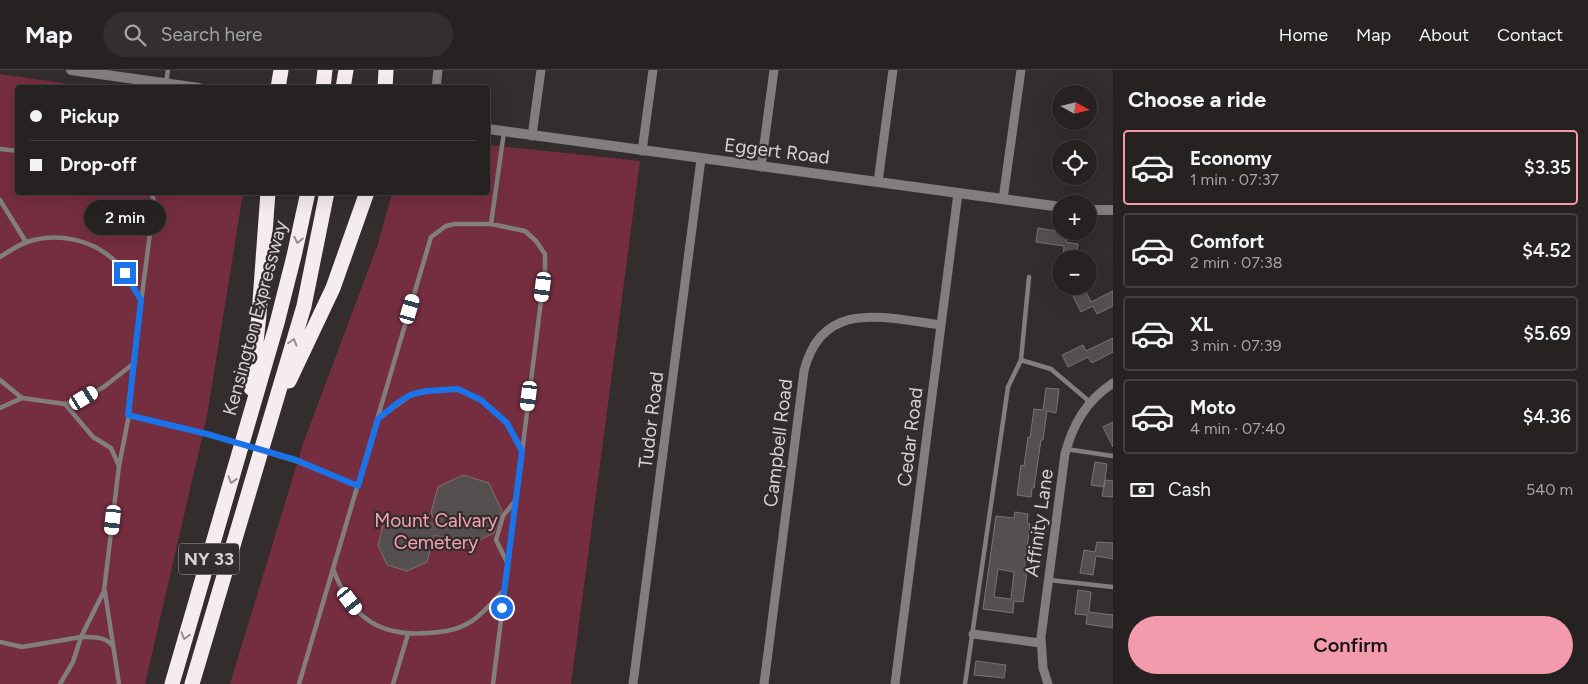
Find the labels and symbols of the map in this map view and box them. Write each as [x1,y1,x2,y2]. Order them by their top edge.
north arrow [1052,85,1098,130]
street label: Eggert Road [723,133,831,169]
callout: 2 min [84,200,166,236]
street label: Kensington Expressway [218,218,292,418]
one-way arrow [293,236,303,245]
route end [114,262,136,284]
car [533,271,552,303]
car [398,293,421,325]
one-way arrow [288,339,298,347]
street label: Tudor Road [634,370,668,470]
street label: Campbell Road [759,378,797,508]
car [519,380,538,412]
car [67,384,100,412]
street label: Cedar Road [893,386,927,488]
street label: Affinity Lane [1020,468,1058,578]
one-way arrow [227,475,237,484]
car [103,504,122,536]
park label: Mount Calvary Cemetery [374,509,498,554]
road number: NY 33 [179,544,239,574]
car [334,585,365,617]
route start [491,597,513,619]
one-way arrow [181,631,191,639]

